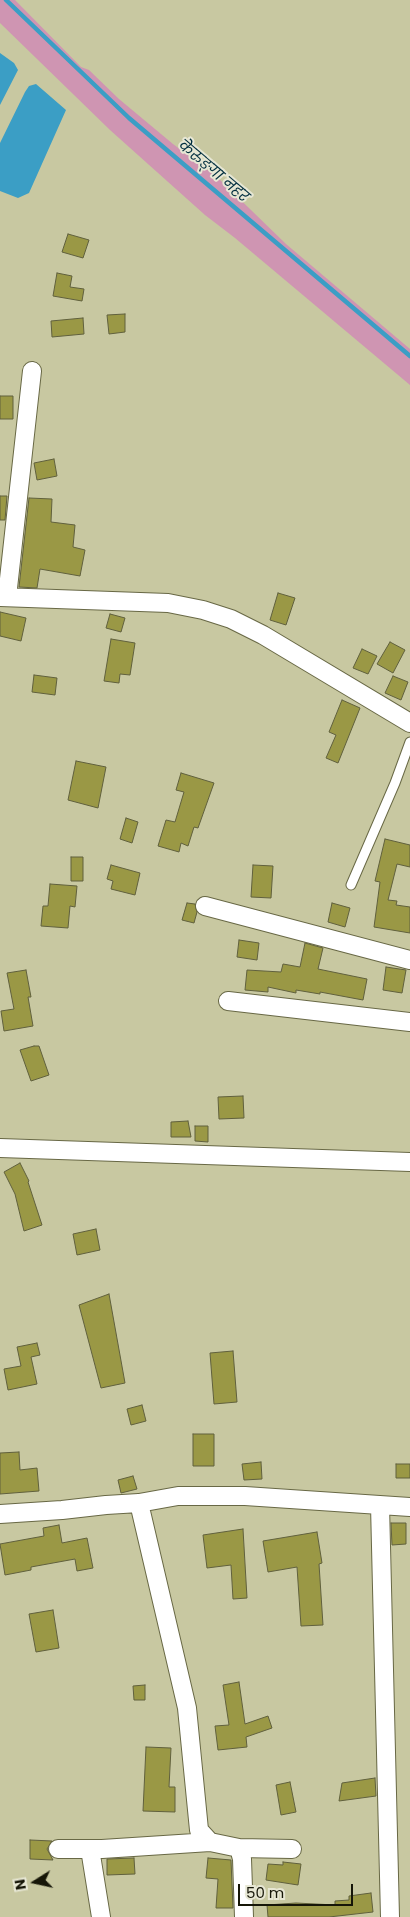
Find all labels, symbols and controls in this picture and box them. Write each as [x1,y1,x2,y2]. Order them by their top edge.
water label: केेरुङ्गा नहर [174,137,252,207]
north arrow [10,1857,60,1907]
scale bar [240,1874,355,1906]
text: N [9,1878,31,1892]
text: 50 m [246,1882,284,1903]

